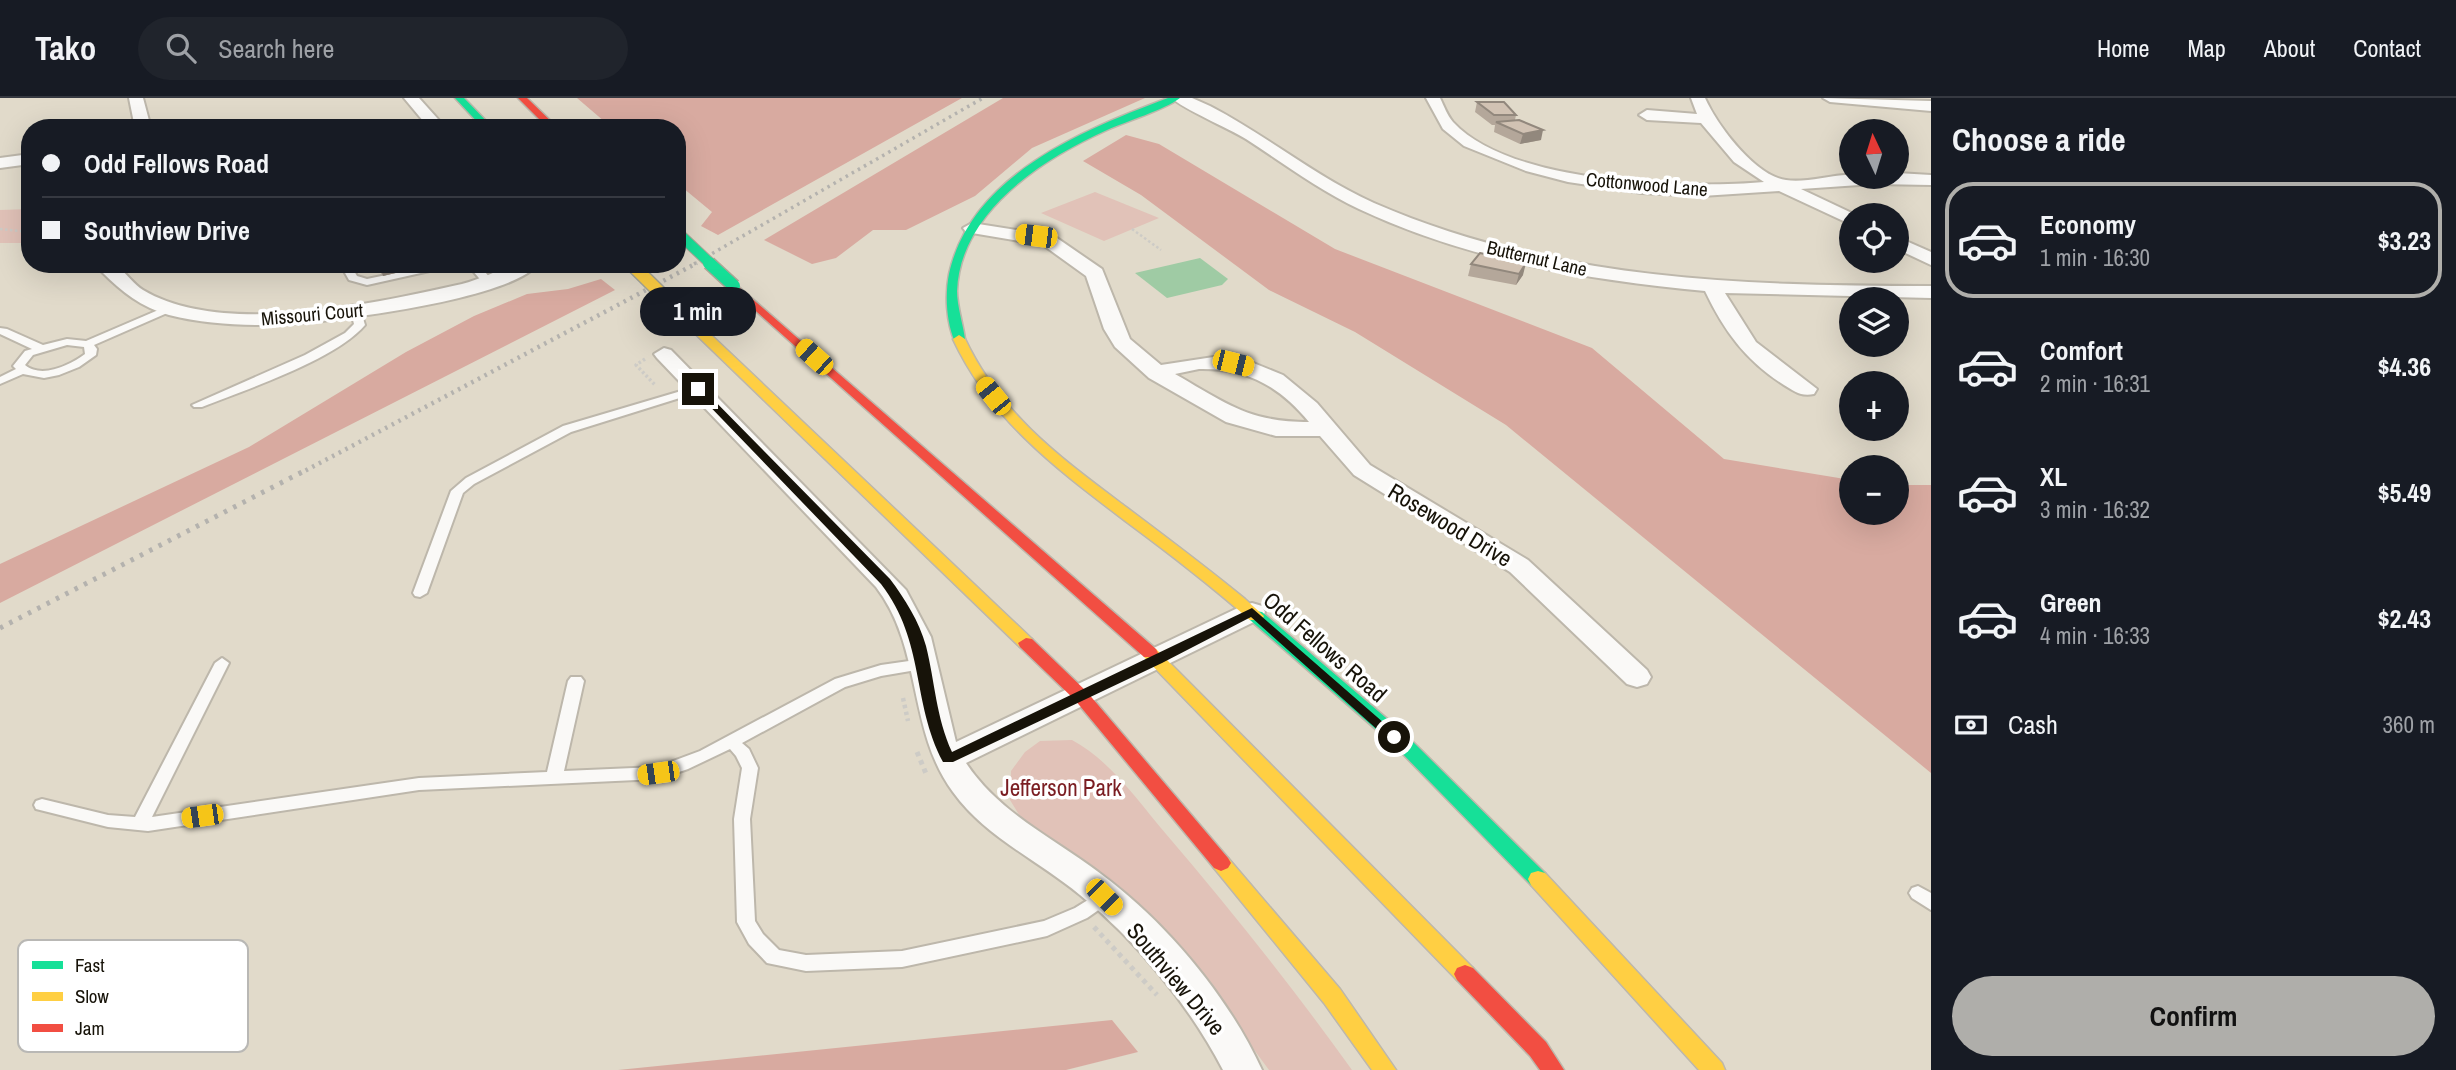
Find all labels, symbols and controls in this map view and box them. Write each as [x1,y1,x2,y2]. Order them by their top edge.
search box [138,17,628,80]
text: Tako [35,26,96,70]
icon: search [162,29,200,67]
text: Search here [218,31,334,66]
text: Home [2097,32,2149,64]
text: Map [2187,32,2226,64]
text: About [2264,32,2315,64]
text: Contact [2353,32,2421,64]
text: Choose a ride [1952,118,2126,161]
north arrow [1839,119,1909,189]
map controls [1839,119,1909,525]
text: Odd Fellows Road [84,146,269,181]
street label: Cottonwood Lane [1585,166,1709,202]
button: locate [1839,203,1909,273]
text: Economy [2040,207,2136,242]
icon: car [1956,209,2019,272]
text: Southview Drive [84,213,250,248]
car [1014,223,1059,249]
text: $3.23 [2378,223,2431,258]
street label: Butternut Lane [1484,234,1590,282]
text: 1 min · 16:30 [2040,242,2150,273]
button: layers [1839,287,1909,357]
callout: 1 min [640,288,756,336]
text: 1 min [673,296,723,327]
street label: Missouri Court [260,297,365,331]
text: Comfort [2040,333,2123,368]
car [792,335,837,379]
icon: car [1956,335,2019,398]
car [1211,348,1256,378]
text: $4.36 [2378,349,2431,384]
text: 2 min · 16:31 [2040,368,2150,399]
button: + [1839,371,1909,441]
route end [682,373,714,405]
car [972,373,1015,419]
button: − [1839,455,1909,525]
text: XL [2040,459,2067,494]
icon: car [1956,461,2019,524]
street label: Rosewood Drive [1383,475,1518,574]
text: $5.49 [2378,475,2431,510]
text: 3 min · 16:32 [2040,494,2150,525]
street label: Odd Fellows Road [1257,584,1394,709]
text: Green [2040,585,2102,620]
icon: car [1956,587,2019,650]
text: $2.43 [2378,601,2431,636]
text: 4 min · 16:33 [2040,620,2150,651]
icon: cash [1952,706,1990,744]
text: Cash [2008,707,2058,742]
text: 360 m [2383,709,2435,740]
route start [1378,721,1410,753]
car [636,760,681,786]
park label: Jefferson Park [1000,772,1122,803]
car [180,803,225,829]
car [1082,875,1127,919]
street label: Southview Drive [1120,916,1233,1042]
legend [18,940,248,1052]
text: Fast [75,952,105,978]
button: Confirm [1952,976,2435,1056]
text: Slow [75,983,110,1009]
text: Jam [75,1015,104,1041]

